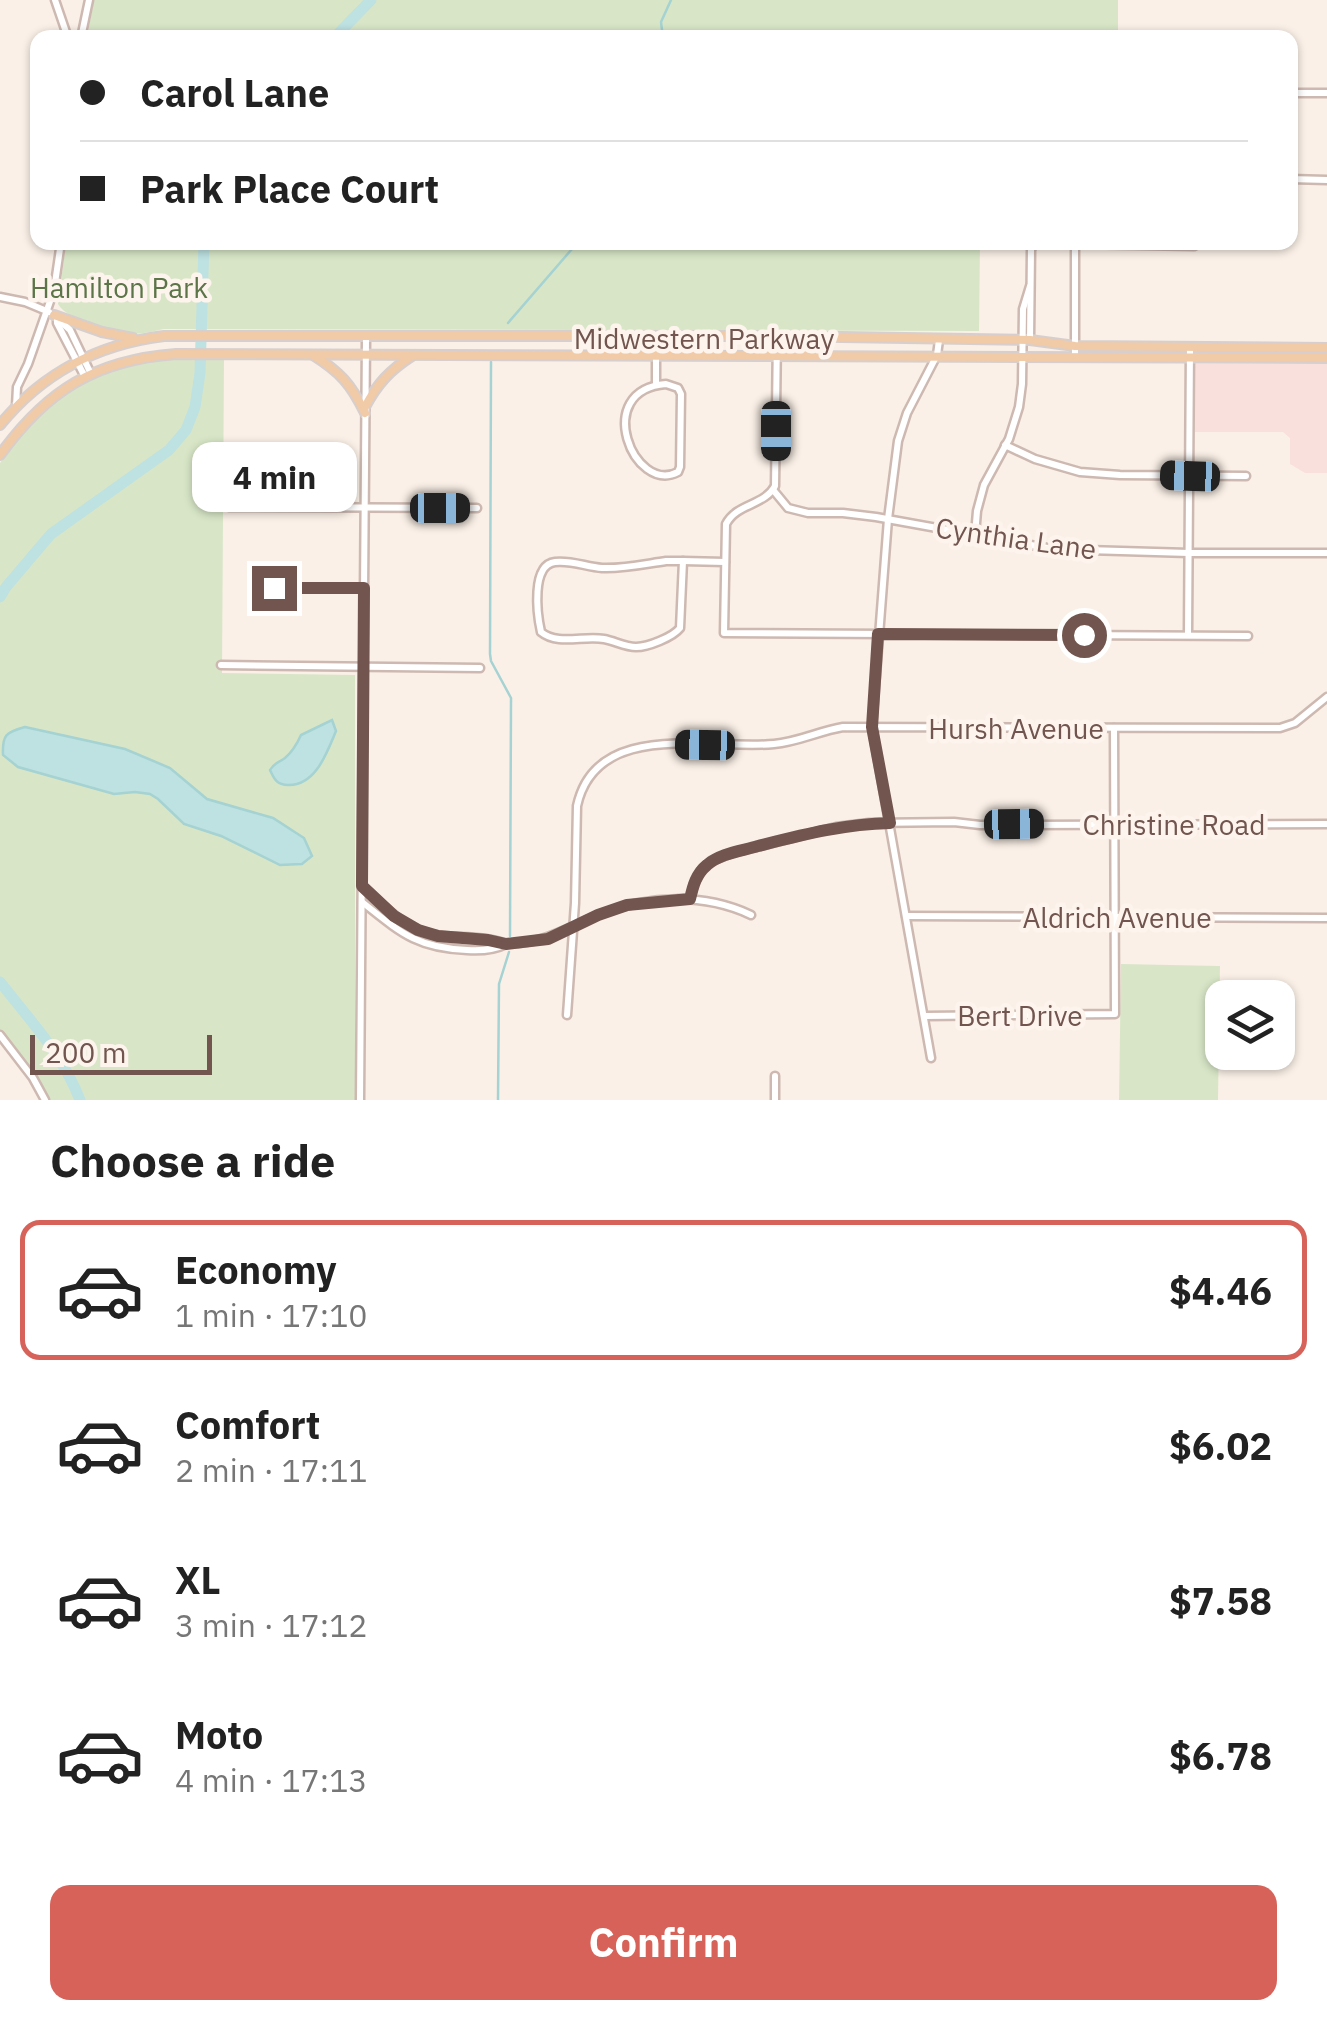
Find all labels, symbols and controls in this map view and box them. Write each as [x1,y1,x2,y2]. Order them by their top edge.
text: Carol Lane [140,68,329,117]
text: Park Place Court [140,164,439,213]
park label: Hamilton Park [30,269,208,306]
street label: Midwestern Parkway [574,320,834,357]
car [761,401,791,461]
callout: 4 min [192,443,356,513]
text: 4 min [233,456,316,498]
car [1159,460,1221,492]
car [410,493,470,523]
street label: Cynthia Lane [933,508,1099,568]
route end [252,566,297,611]
route start [1062,613,1107,658]
street label: Hursh Avenue [928,710,1104,747]
car [675,729,735,761]
street label: Christine Road [1082,806,1266,843]
car [984,808,1044,840]
street label: Aldrich Avenue [1022,899,1212,936]
map controls [1205,980,1295,1070]
button: layers [1205,980,1295,1070]
street label: Bert Drive [957,997,1083,1034]
scale bar [30,1030,212,1074]
text: 200 m [45,1034,126,1071]
text: Choose a ride [50,1131,335,1189]
icon: car [55,1245,145,1335]
text: Economy [175,1245,337,1294]
text: $4.46 [1169,1266,1272,1315]
text: 1 min · 17:10 [175,1294,368,1336]
icon: car [55,1400,145,1490]
text: Comfort [175,1400,320,1449]
text: $6.02 [1169,1421,1272,1470]
text: 2 min · 17:11 [175,1449,368,1491]
icon: car [55,1555,145,1645]
text: XL [175,1555,221,1604]
text: $7.58 [1169,1576,1272,1625]
text: 3 min · 17:12 [175,1604,368,1646]
icon: car [55,1710,145,1800]
text: Moto [175,1710,263,1759]
text: $6.78 [1169,1731,1272,1780]
text: 4 min · 17:13 [175,1759,368,1801]
button: Confirm [50,1885,1277,2000]

